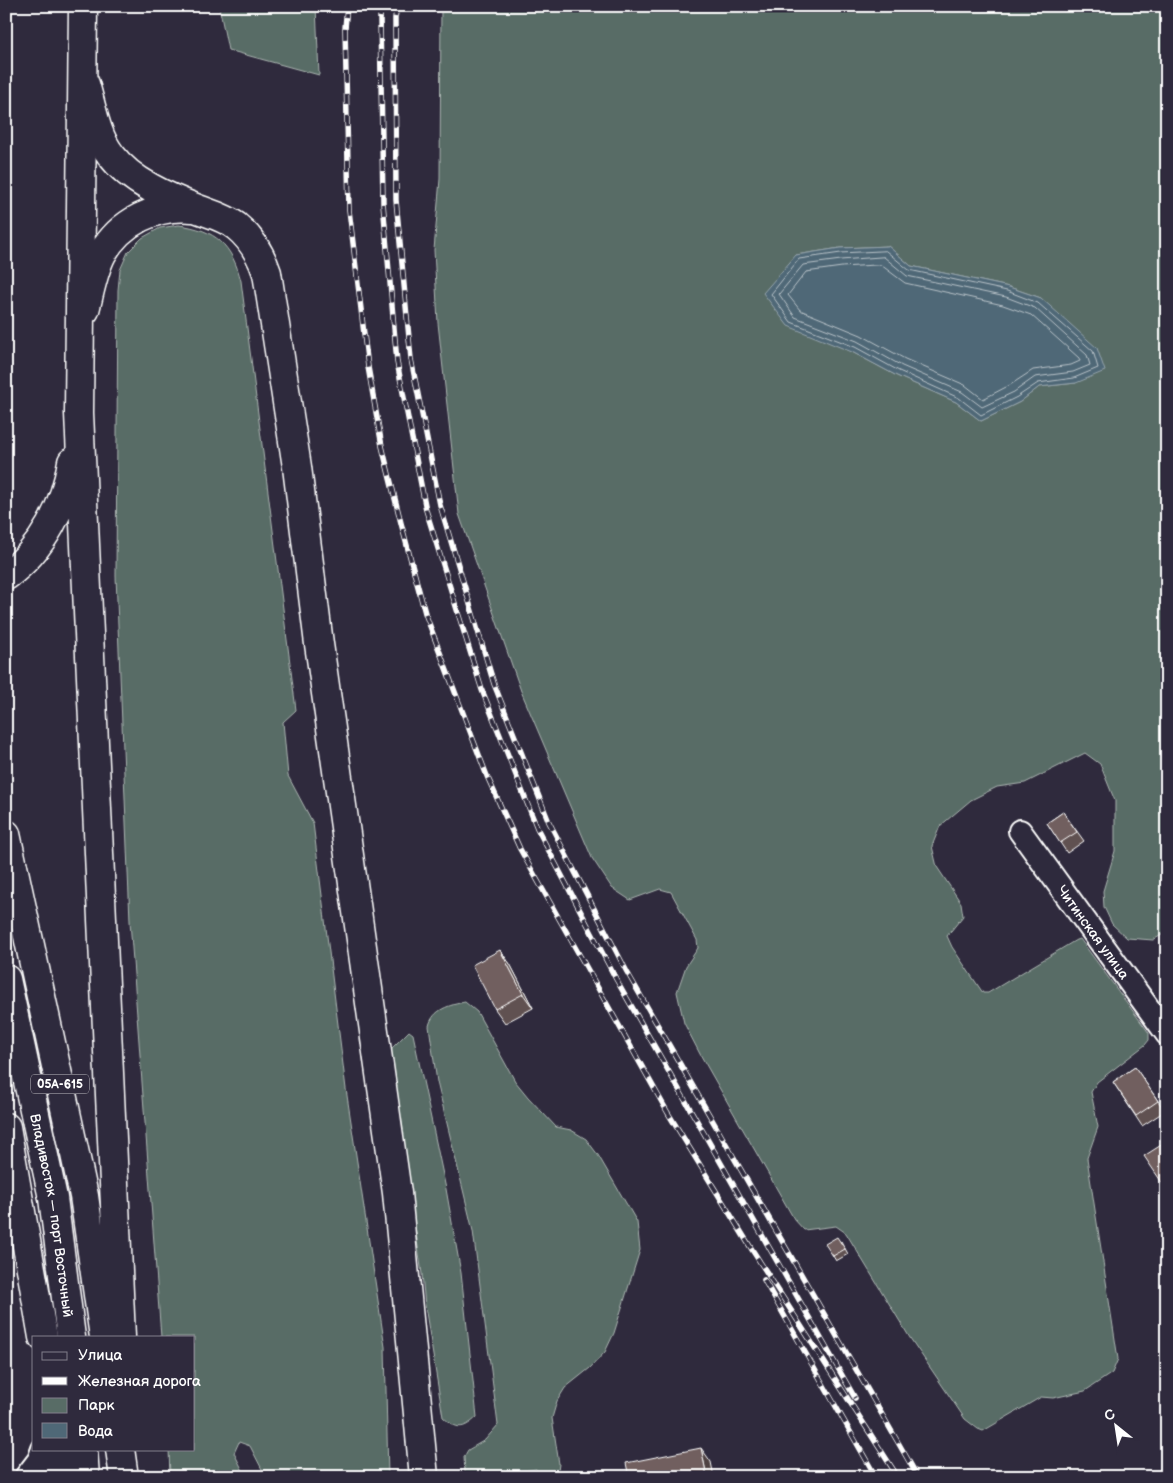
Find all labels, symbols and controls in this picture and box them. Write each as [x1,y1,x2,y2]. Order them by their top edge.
street label: Читинская улица [1053,882,1133,983]
road number: 05А-615 [31,1074,89,1094]
street label: Владивосток — порт Восточный [26,1112,76,1318]
legend [32,1336,195,1450]
text: Улица [78,1346,123,1365]
text: Железная дорога [78,1372,201,1391]
text: Парк [78,1396,115,1415]
north arrow [1090,1400,1140,1450]
text: С [1101,1405,1118,1425]
text: Вода [78,1422,113,1441]

